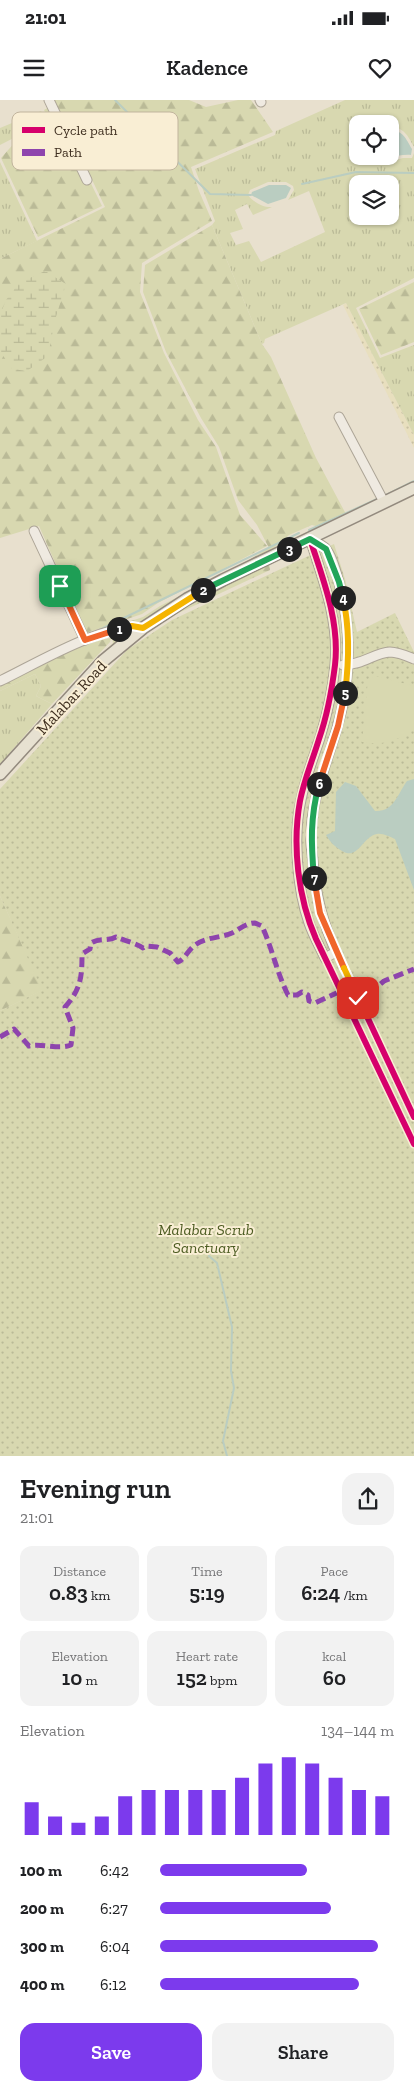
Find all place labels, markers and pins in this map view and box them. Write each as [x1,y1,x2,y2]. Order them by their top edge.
pin: 3 [276,536,302,562]
pin [39,565,81,607]
pin: 2 [190,578,216,602]
pin: 4 [330,586,356,610]
pin: 1 [106,616,132,642]
pin: 5 [332,680,358,706]
pin: 6 [306,772,332,796]
pin: 7 [302,866,326,890]
pin [337,977,379,1019]

